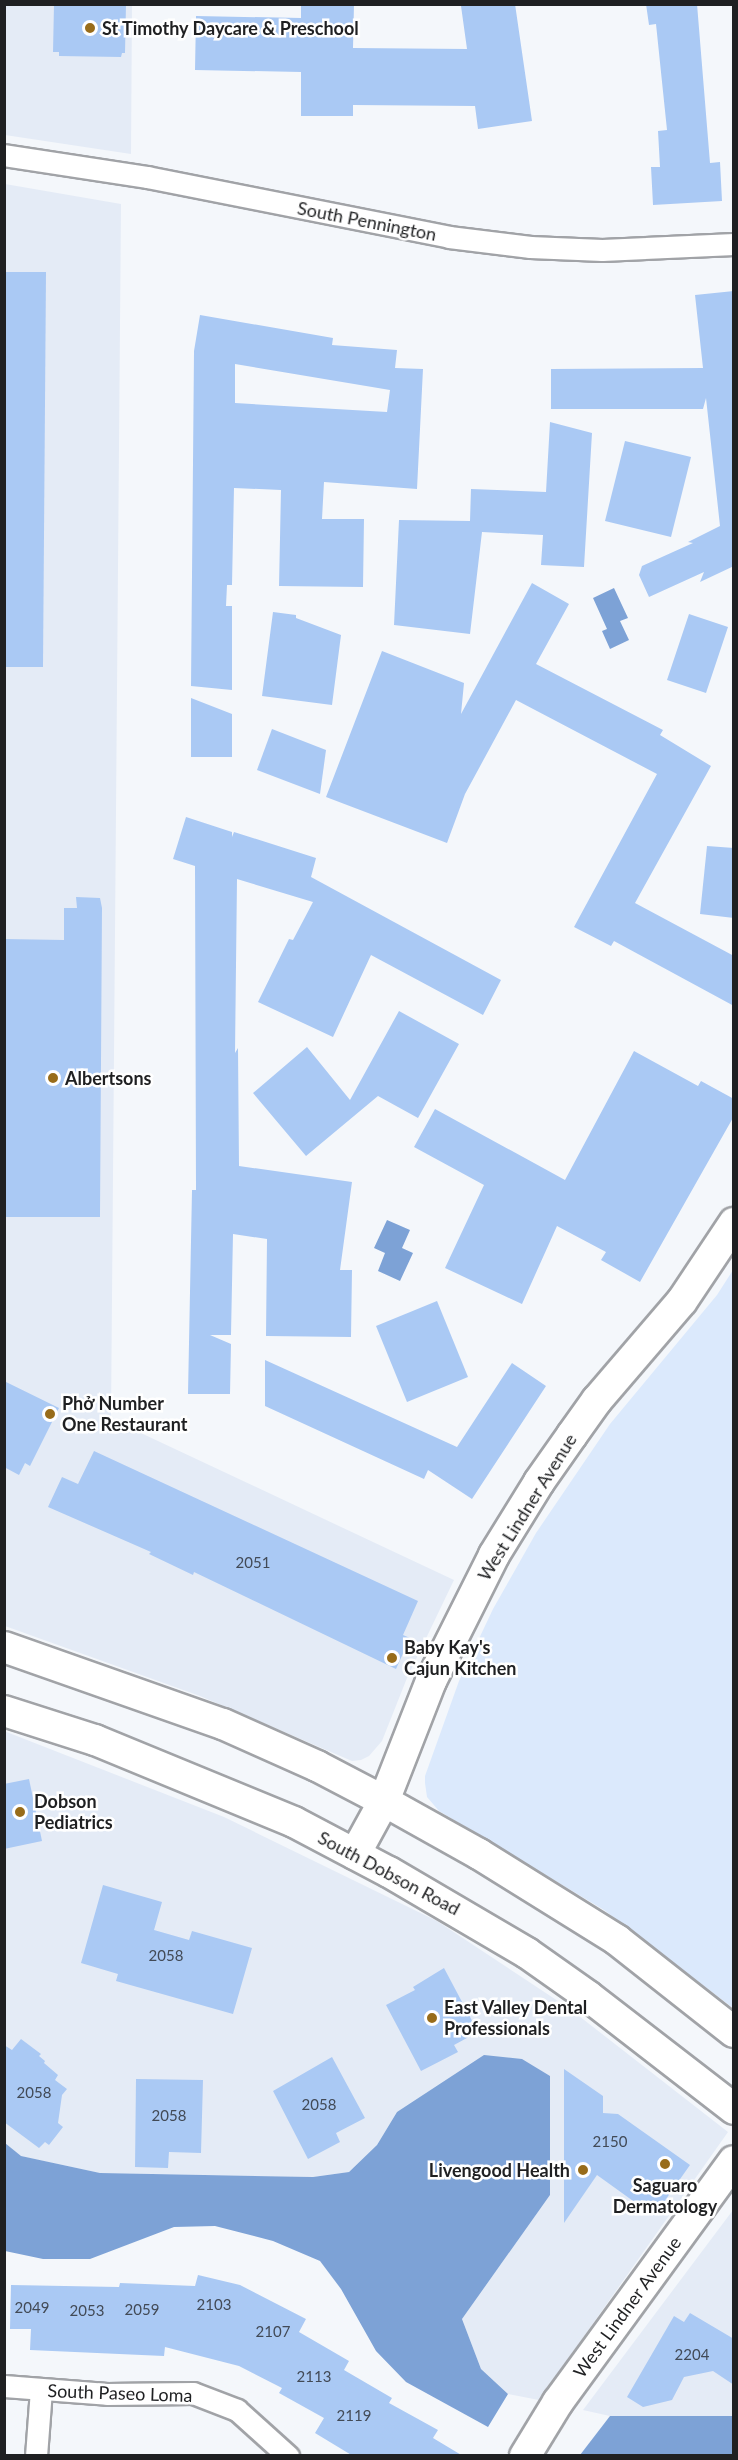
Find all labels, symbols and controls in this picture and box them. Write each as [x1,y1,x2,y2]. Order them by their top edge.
place label: St Timothy Daycare & Preschool [102,17,360,39]
marker: St Timothy Daycare & Preschool [83,21,97,35]
street label: South Pennington [296,197,438,245]
place label: Albertsons [65,1067,152,1089]
marker: Albertsons [46,1071,60,1085]
place label: Phở Number One Restaurant [62,1393,187,1436]
marker: Phở Number One Restaurant [43,1407,57,1421]
street label: West Lindner Avenue [473,1429,581,1585]
house number: 2051 [236,1554,270,1572]
place label: Baby Kay's Cajun Kitchen [404,1637,516,1680]
marker: Baby Kay's Cajun Kitchen [385,1651,399,1665]
place label: Dobson Pediatrics [34,1791,113,1834]
marker: Dobson Pediatrics [11,1803,29,1821]
street label: South Dobson Road [314,1826,464,1920]
house number: 2058 [149,1947,183,1965]
place label: East Valley Dental Professionals [444,1997,588,2040]
marker: East Valley Dental Professionals [425,2011,439,2025]
house number: 2058 [17,2084,51,2102]
house number: 2058 [302,2096,336,2114]
house number: 2058 [152,2107,186,2125]
house number: 2150 [593,2133,627,2151]
marker: Saguaro Dermatology [656,2155,674,2173]
place label: Livengood Health [429,2159,570,2181]
marker: Livengood Health [574,2161,592,2179]
place label: Saguaro Dermatology [613,2175,717,2218]
street label: West Lindner Avenue [568,2232,686,2382]
house number: 2103 [197,2296,231,2314]
house number: 2049 [15,2299,49,2317]
house number: 2059 [125,2301,159,2319]
house number: 2053 [70,2302,104,2320]
house number: 2107 [256,2323,290,2341]
house number: 2204 [675,2346,709,2364]
house number: 2113 [297,2368,331,2386]
street label: South Paseo Loma [47,2380,193,2406]
house number: 2119 [337,2407,371,2425]

